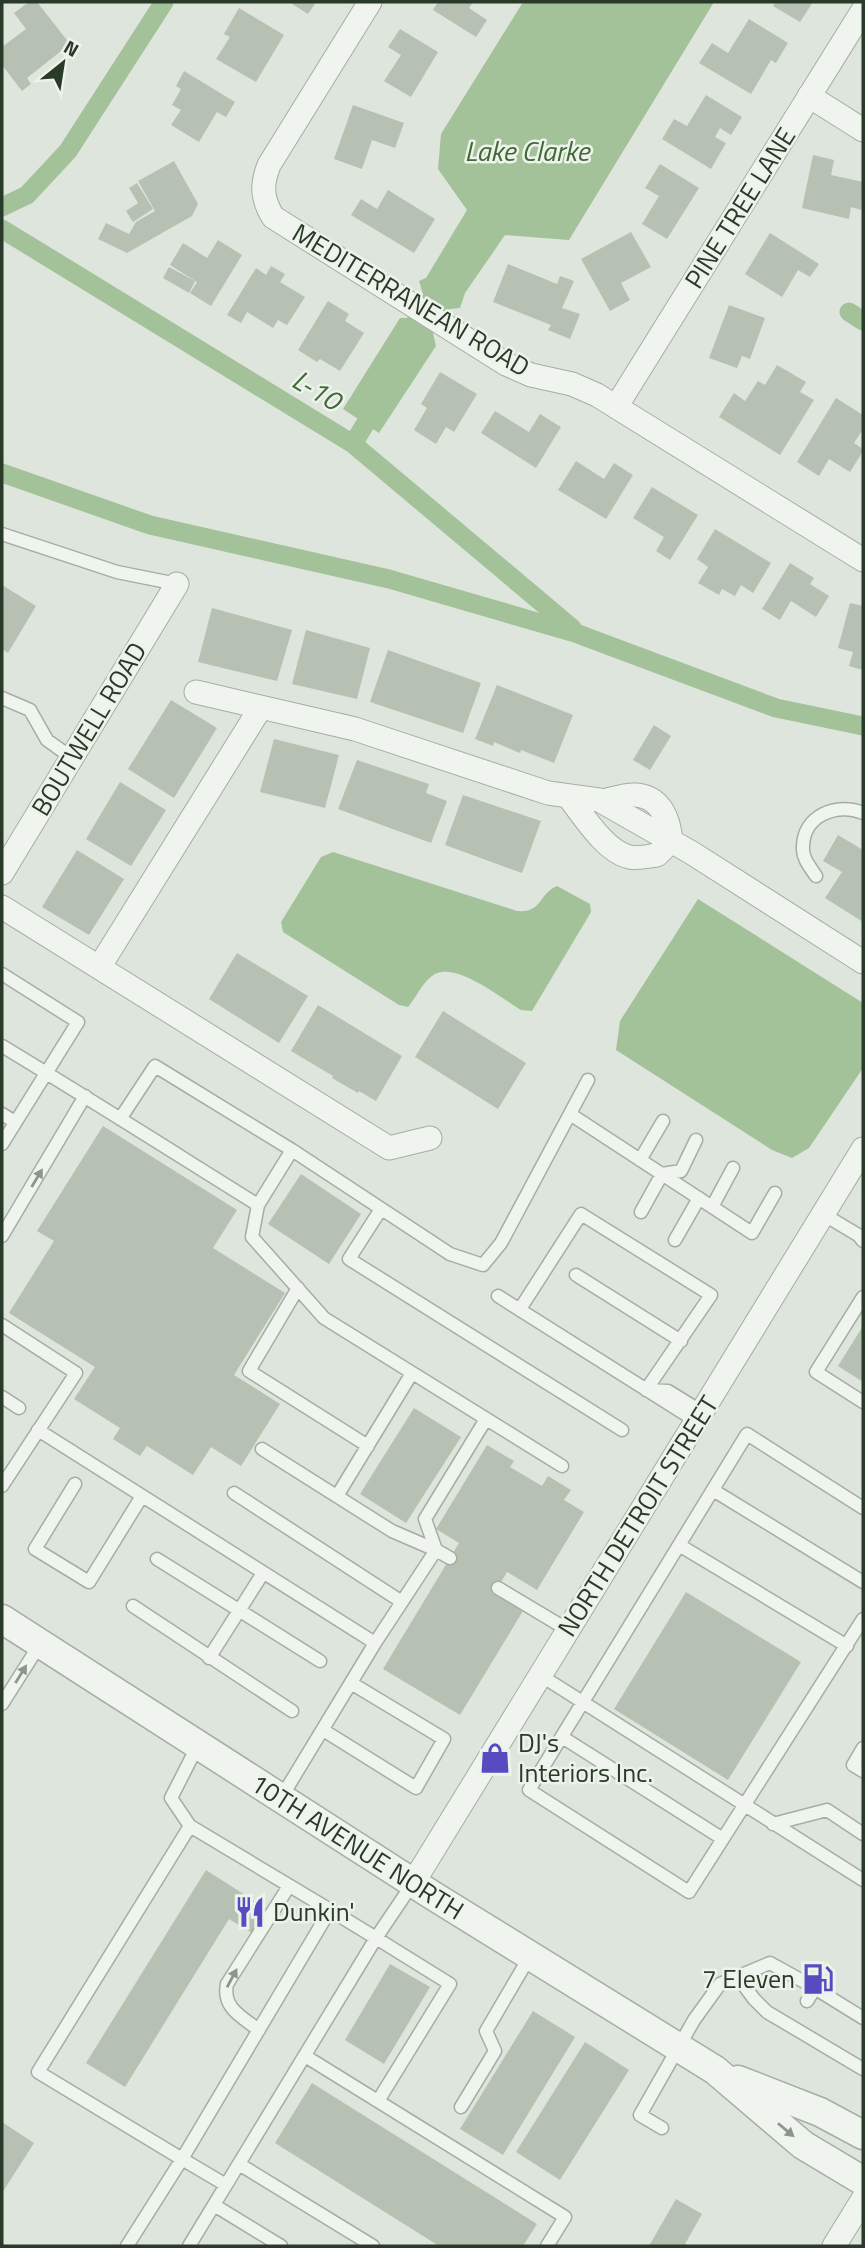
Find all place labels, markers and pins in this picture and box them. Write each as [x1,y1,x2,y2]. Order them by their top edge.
place label: DJ's Interiors Inc. [518,1723,653,1792]
shop icon: DJ's Interiors Inc. [478,1741,512,1775]
place label: Dunkin' [273,1892,355,1931]
restaurant icon: Dunkin' [233,1895,267,1929]
place label: 7 Eleven [702,1959,795,1998]
fuel station icon: 7 Eleven [801,1962,835,1996]

